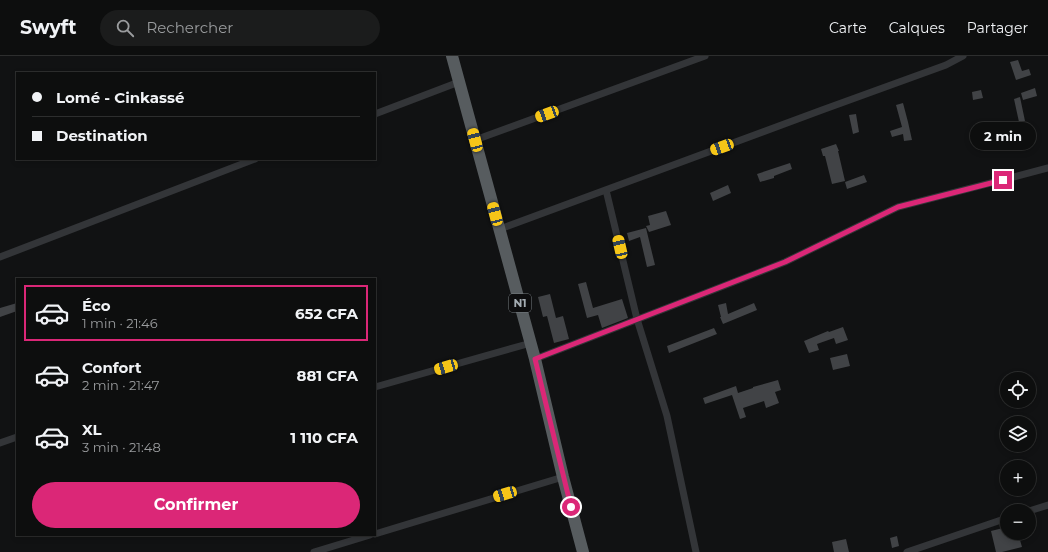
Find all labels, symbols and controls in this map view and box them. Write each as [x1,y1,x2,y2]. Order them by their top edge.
search box [100,10,380,46]
text: Swyft [20,16,76,39]
icon: search [114,17,136,39]
text: Rechercher [146,18,233,37]
text: Carte [829,19,867,37]
text: Calques [889,19,945,37]
text: Partager [967,19,1028,37]
text: Lomé - Cinkassé [56,88,184,107]
car [534,104,560,124]
callout: 2 min [970,122,1036,150]
text: Destination [56,126,148,145]
car [466,127,484,153]
text: 2 min [984,128,1022,144]
car [709,137,735,157]
route end [994,171,1012,189]
car [486,201,504,227]
car [611,234,629,260]
road number: N1 [509,294,531,312]
icon: car [34,295,70,331]
text: Éco [82,296,111,315]
text: 652 CFA [295,304,358,323]
text: 1 min · 21:46 [82,315,158,331]
icon: car [34,357,70,393]
text: Confort [82,358,142,377]
car [433,358,459,376]
text: 881 CFA [297,366,358,385]
map controls [1000,372,1036,540]
button: locate [1000,372,1036,408]
text: 2 min · 21:47 [82,377,159,393]
button: layers [1000,416,1036,452]
icon: car [34,419,70,455]
text: XL [82,420,101,439]
text: 1 110 CFA [290,428,358,447]
text: 3 min · 21:48 [82,439,161,455]
button: + [1000,460,1036,496]
button: Confirmer [32,482,360,528]
car [492,485,518,503]
route start [562,498,580,516]
button: − [1000,504,1036,540]

